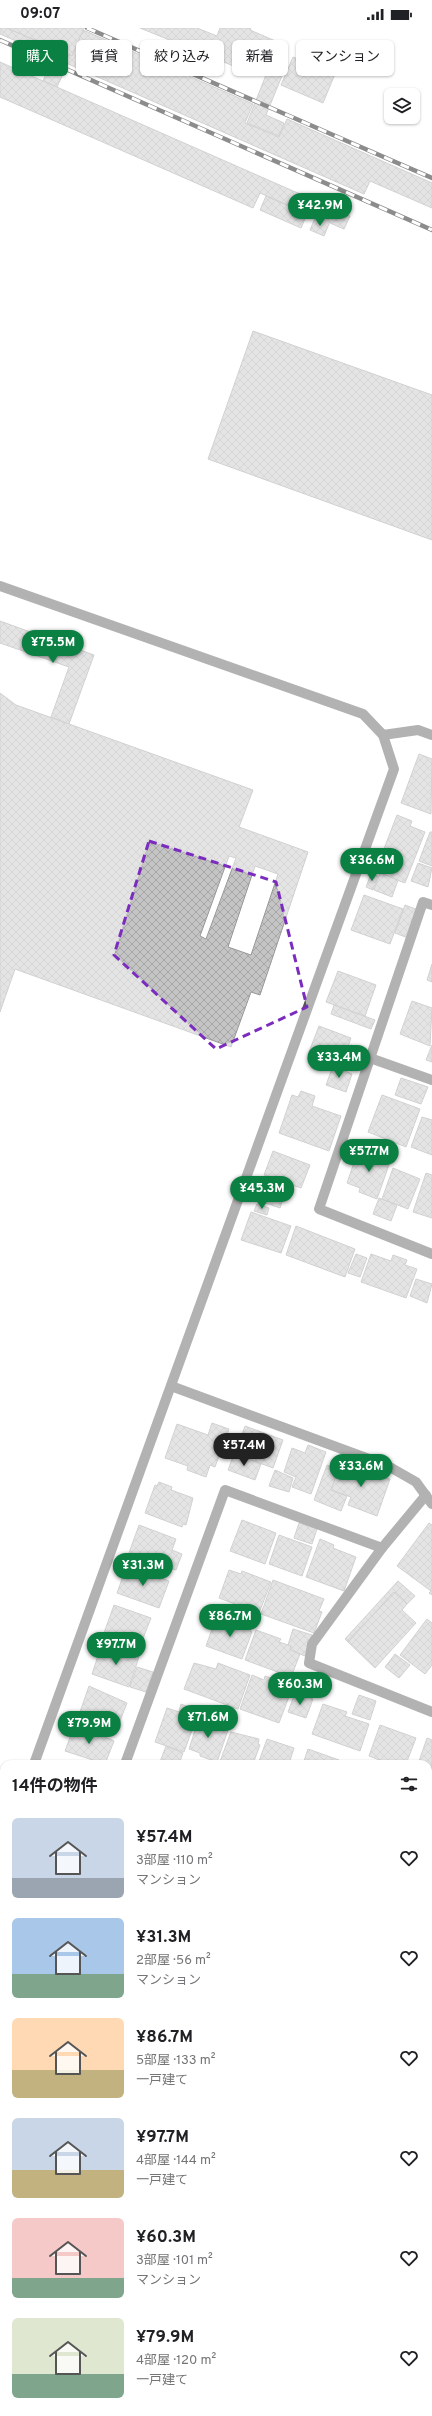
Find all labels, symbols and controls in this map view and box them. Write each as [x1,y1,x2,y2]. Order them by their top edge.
text: 09:07 [20,5,60,24]
chip: 購入 [12,40,68,76]
chip: 賃貸 [76,40,132,76]
chip: 絞り込み [140,40,224,76]
chip: 新着 [232,40,288,76]
chip: マンション [296,40,394,76]
map controls [384,88,420,124]
button: layers [384,88,420,124]
pin: ¥42.9M [287,193,353,227]
text: ¥42.9M [297,198,343,214]
pin: ¥75.5M [20,630,86,664]
text: ¥75.5M [31,635,75,651]
pin: ¥36.6M [339,848,405,882]
text: ¥36.6M [349,853,395,869]
pin: ¥33.4M [306,1045,372,1079]
text: ¥33.4M [316,1050,362,1066]
pin: ¥57.7M [336,1139,402,1173]
text: ¥57.7M [349,1144,389,1160]
pin: ¥45.3M [229,1176,295,1210]
text: ¥45.3M [239,1181,285,1197]
pin: ¥57.4M [211,1433,277,1467]
text: ¥57.4M [222,1438,266,1454]
pin: ¥33.6M [328,1454,394,1488]
text: ¥33.6M [339,1459,383,1475]
pin: ¥31.3M [110,1553,176,1587]
text: ¥31.3M [122,1558,164,1574]
pin: ¥86.7M [197,1604,263,1638]
text: ¥86.7M [208,1609,252,1625]
pin: ¥97.7M [83,1632,149,1666]
text: ¥97.7M [96,1637,136,1653]
pin: ¥60.3M [267,1672,333,1706]
text: ¥60.3M [277,1677,323,1693]
pin: ¥71.6M [175,1705,241,1739]
text: ¥71.6M [187,1710,229,1726]
pin: ¥79.9M [56,1711,122,1745]
text: ¥79.9M [67,1716,111,1732]
icon: filters [398,1773,420,1795]
text: 14件の物件 [12,1776,98,1798]
text: ¥57.4M [136,1827,193,1849]
icon: home [44,1834,92,1882]
icon: heart [398,1847,420,1869]
text: 3部屋 · 110 m² [136,1853,213,1869]
text: マンション [136,1873,201,1889]
text: ¥31.3M [136,1927,191,1949]
icon: home [44,1934,92,1982]
icon: heart [398,1947,420,1969]
text: 2部屋 · 56 m² [136,1953,211,1969]
text: マンション [136,1973,201,1989]
text: ¥86.7M [136,2027,193,2049]
icon: home [44,2034,92,2082]
icon: heart [398,2047,420,2069]
text: 5部屋 · 133 m² [136,2053,215,2069]
text: 一戸建て [136,2073,188,2089]
text: ¥97.7M [136,2127,189,2149]
icon: home [44,2134,92,2182]
icon: heart [398,2147,420,2169]
text: 4部屋 · 144 m² [136,2153,216,2169]
text: 一戸建て [136,2173,188,2189]
text: ¥60.3M [136,2227,196,2249]
icon: home [44,2234,92,2282]
icon: heart [398,2247,420,2269]
text: 3部屋 · 101 m² [136,2253,213,2269]
text: マンション [136,2273,201,2289]
text: ¥79.9M [136,2327,194,2349]
icon: home [44,2334,92,2382]
icon: heart [398,2347,420,2369]
text: 4部屋 · 120 m² [136,2353,216,2369]
text: 一戸建て [136,2373,188,2389]

